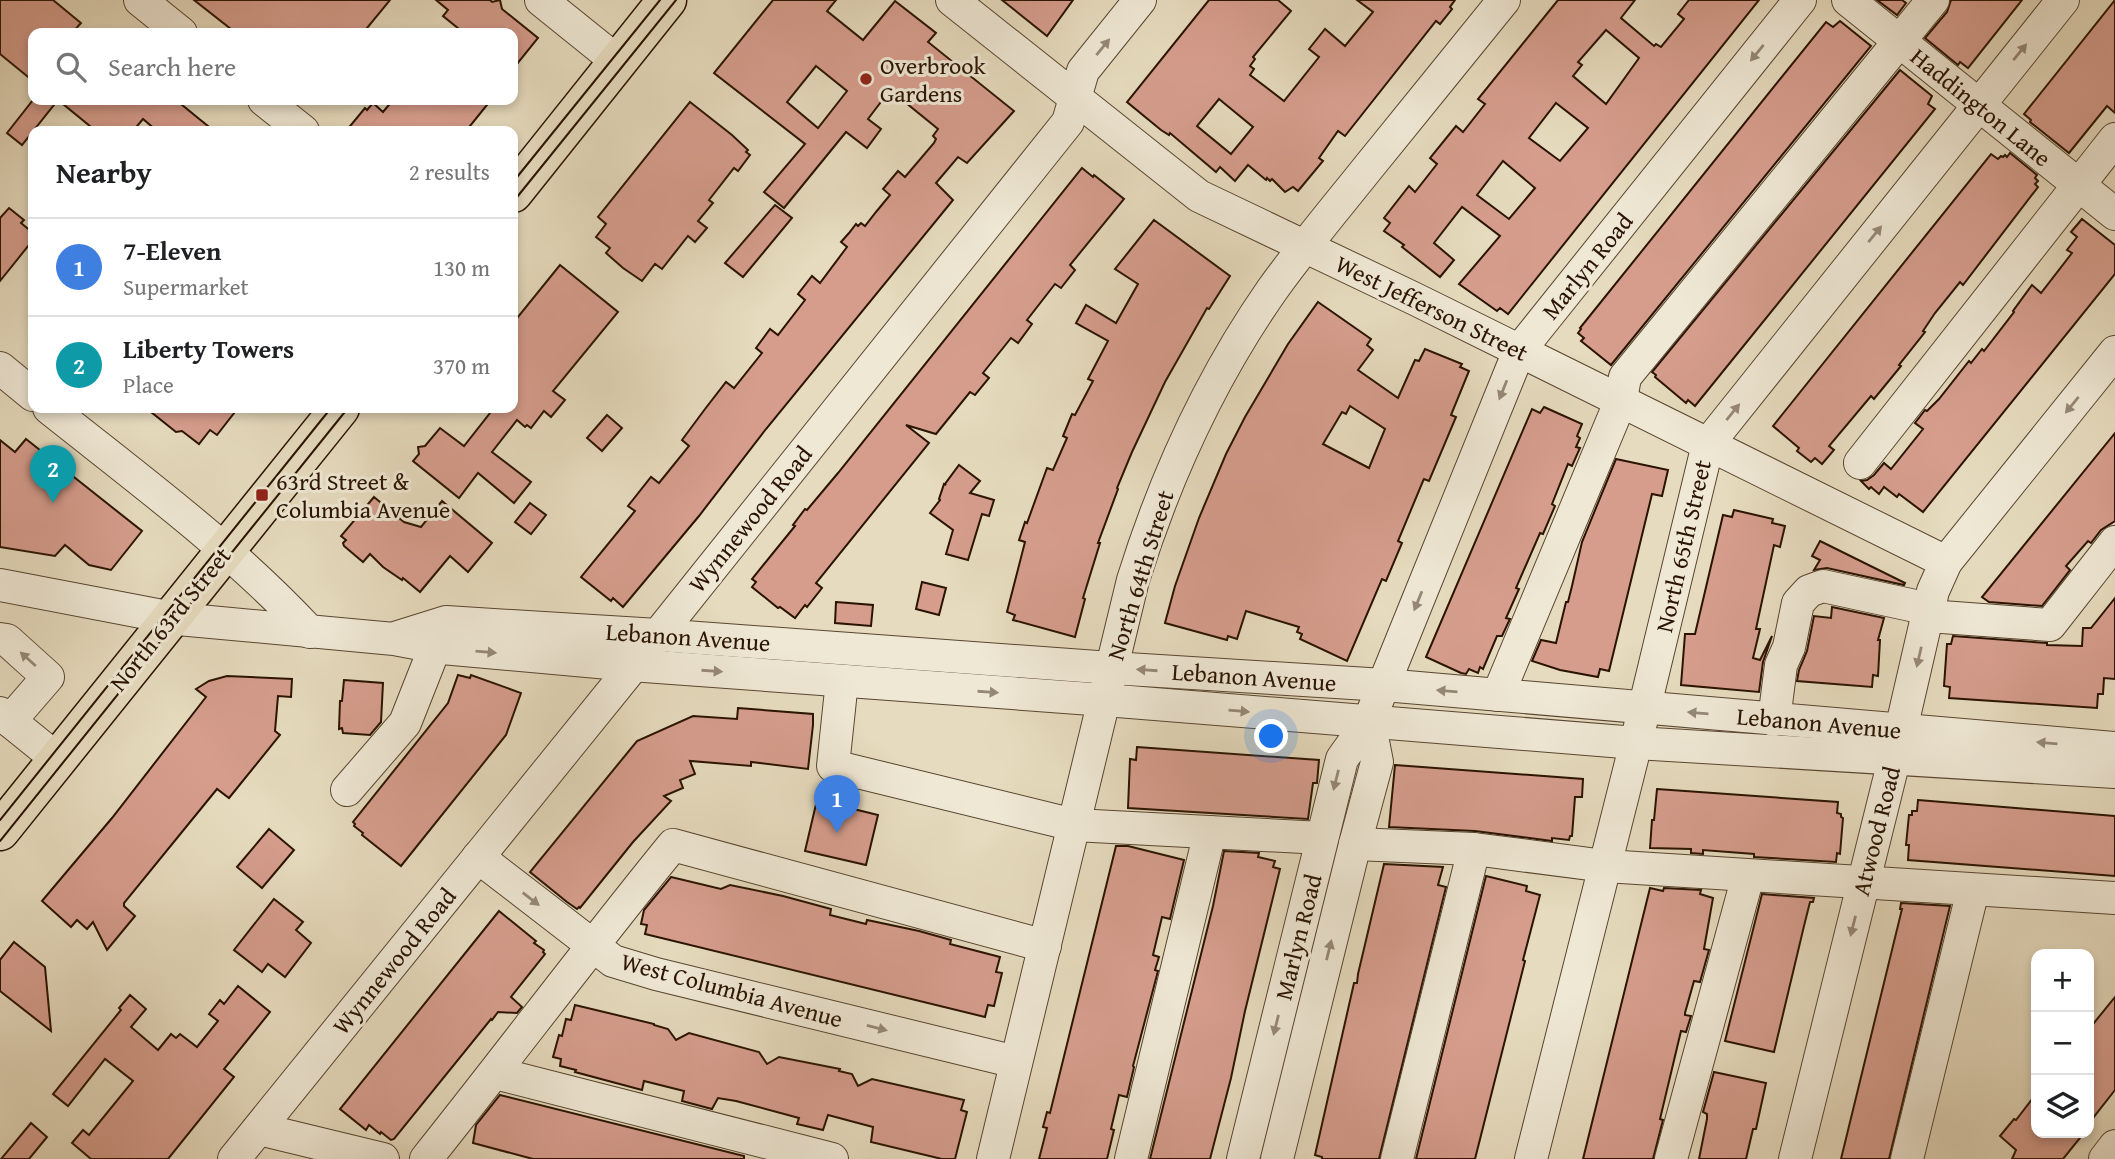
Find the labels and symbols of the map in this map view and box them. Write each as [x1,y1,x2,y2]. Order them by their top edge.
one-way arrow [1095,38,1110,56]
street label: Haddington Lane [1903,39,2059,175]
one-way arrow [2013,44,2028,62]
one-way arrow [1750,45,1765,62]
place label: Overbrook Gardens [880,48,987,111]
marker: Overbrook Gardens [858,71,874,87]
street label: Marlyn Road [1533,205,1641,327]
one-way arrow [1867,225,1882,243]
street label: West Jefferson Street [1330,246,1535,370]
one-way arrow [1497,380,1508,401]
one-way arrow [2065,397,2080,414]
one-way arrow [1725,403,1740,420]
street label: Wynnewood Road [680,438,820,600]
pin: 2 [30,445,76,503]
street label: North 65th Street [1646,456,1720,636]
place label: 63rd Street & Columbia Avenue [276,464,450,527]
street label: North 64th Street [1098,485,1183,664]
marker: 63rd Street & Columbia Avenue [254,487,270,503]
street label: North 63rd Street [101,539,240,699]
one-way arrow [1412,591,1423,612]
street label: Lebanon Avenue [605,614,771,660]
one-way arrow [1913,646,1924,668]
one-way arrow [475,647,497,658]
one-way arrow [19,651,37,667]
street label: Lebanon Avenue [1171,654,1337,700]
one-way arrow [1136,664,1158,675]
one-way arrow [702,666,724,677]
one-way arrow [1436,685,1458,696]
one-way arrow [977,686,999,697]
street label: Lebanon Avenue [1735,698,1903,748]
one-way arrow [1229,706,1251,717]
one-way arrow [1687,707,1709,718]
your location [1254,719,1288,753]
one-way arrow [2036,737,2058,748]
street label: Atwood Road [1843,762,1909,900]
one-way arrow [1330,769,1341,791]
pin: 1 [814,775,860,833]
street label: Marlyn Road [1265,870,1331,1004]
street label: Wynnewood Road [324,880,464,1042]
one-way arrow [522,892,540,907]
one-way arrow [1847,915,1858,937]
one-way arrow [1324,939,1335,961]
street label: West Columbia Avenue [617,944,847,1036]
one-way arrow [1270,1014,1281,1036]
one-way arrow [866,1023,888,1034]

